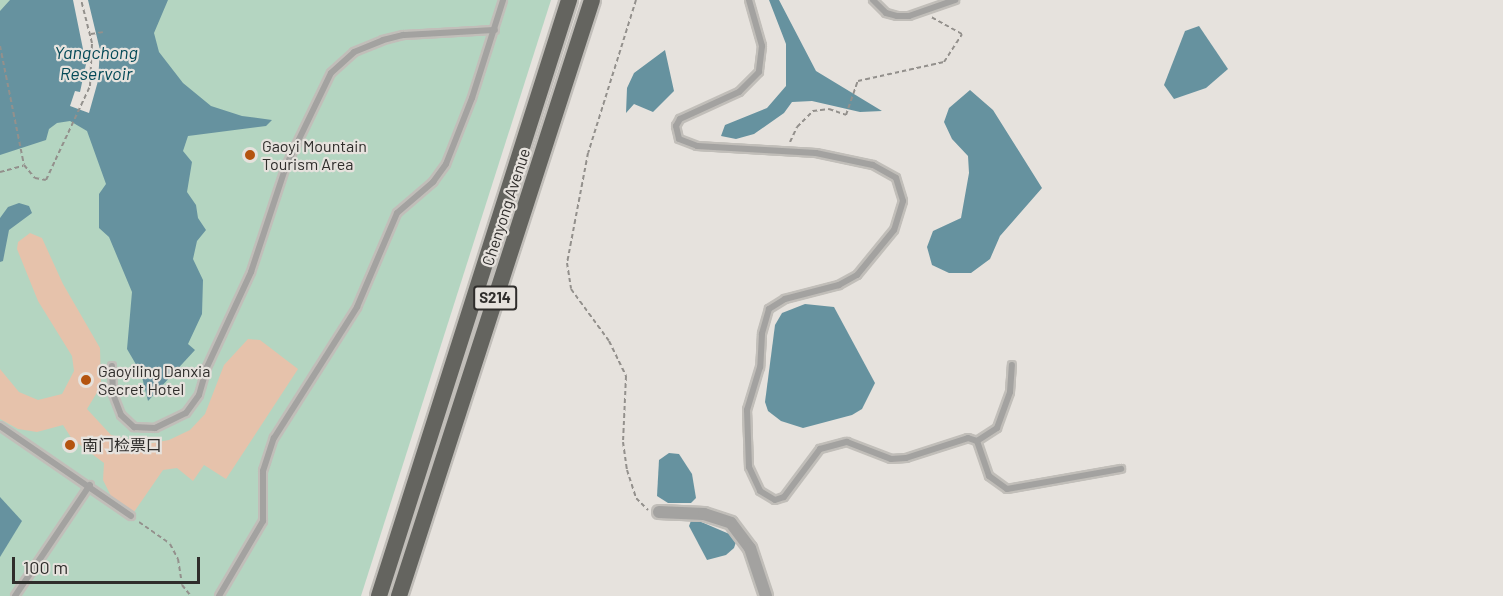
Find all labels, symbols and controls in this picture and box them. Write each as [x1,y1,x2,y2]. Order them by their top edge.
water label: Yangchong Reservoir [54,42,138,84]
place label: Gaoyi Mountain Tourism Area [262,136,367,174]
street label: Chenyong Avenue [478,146,534,268]
marker: Gaoyi Mountain Tourism Area [243,148,257,162]
road number: S214 [472,286,518,310]
place label: Gaoyiling Danxia Secret Hotel [98,361,210,399]
marker: Gaoyiling Danxia Secret Hotel [79,373,93,387]
place label: 南门检票口 [82,435,162,455]
marker: 南门检票口 [63,438,77,452]
scale bar [15,545,202,583]
text: 100 m [23,556,68,578]

